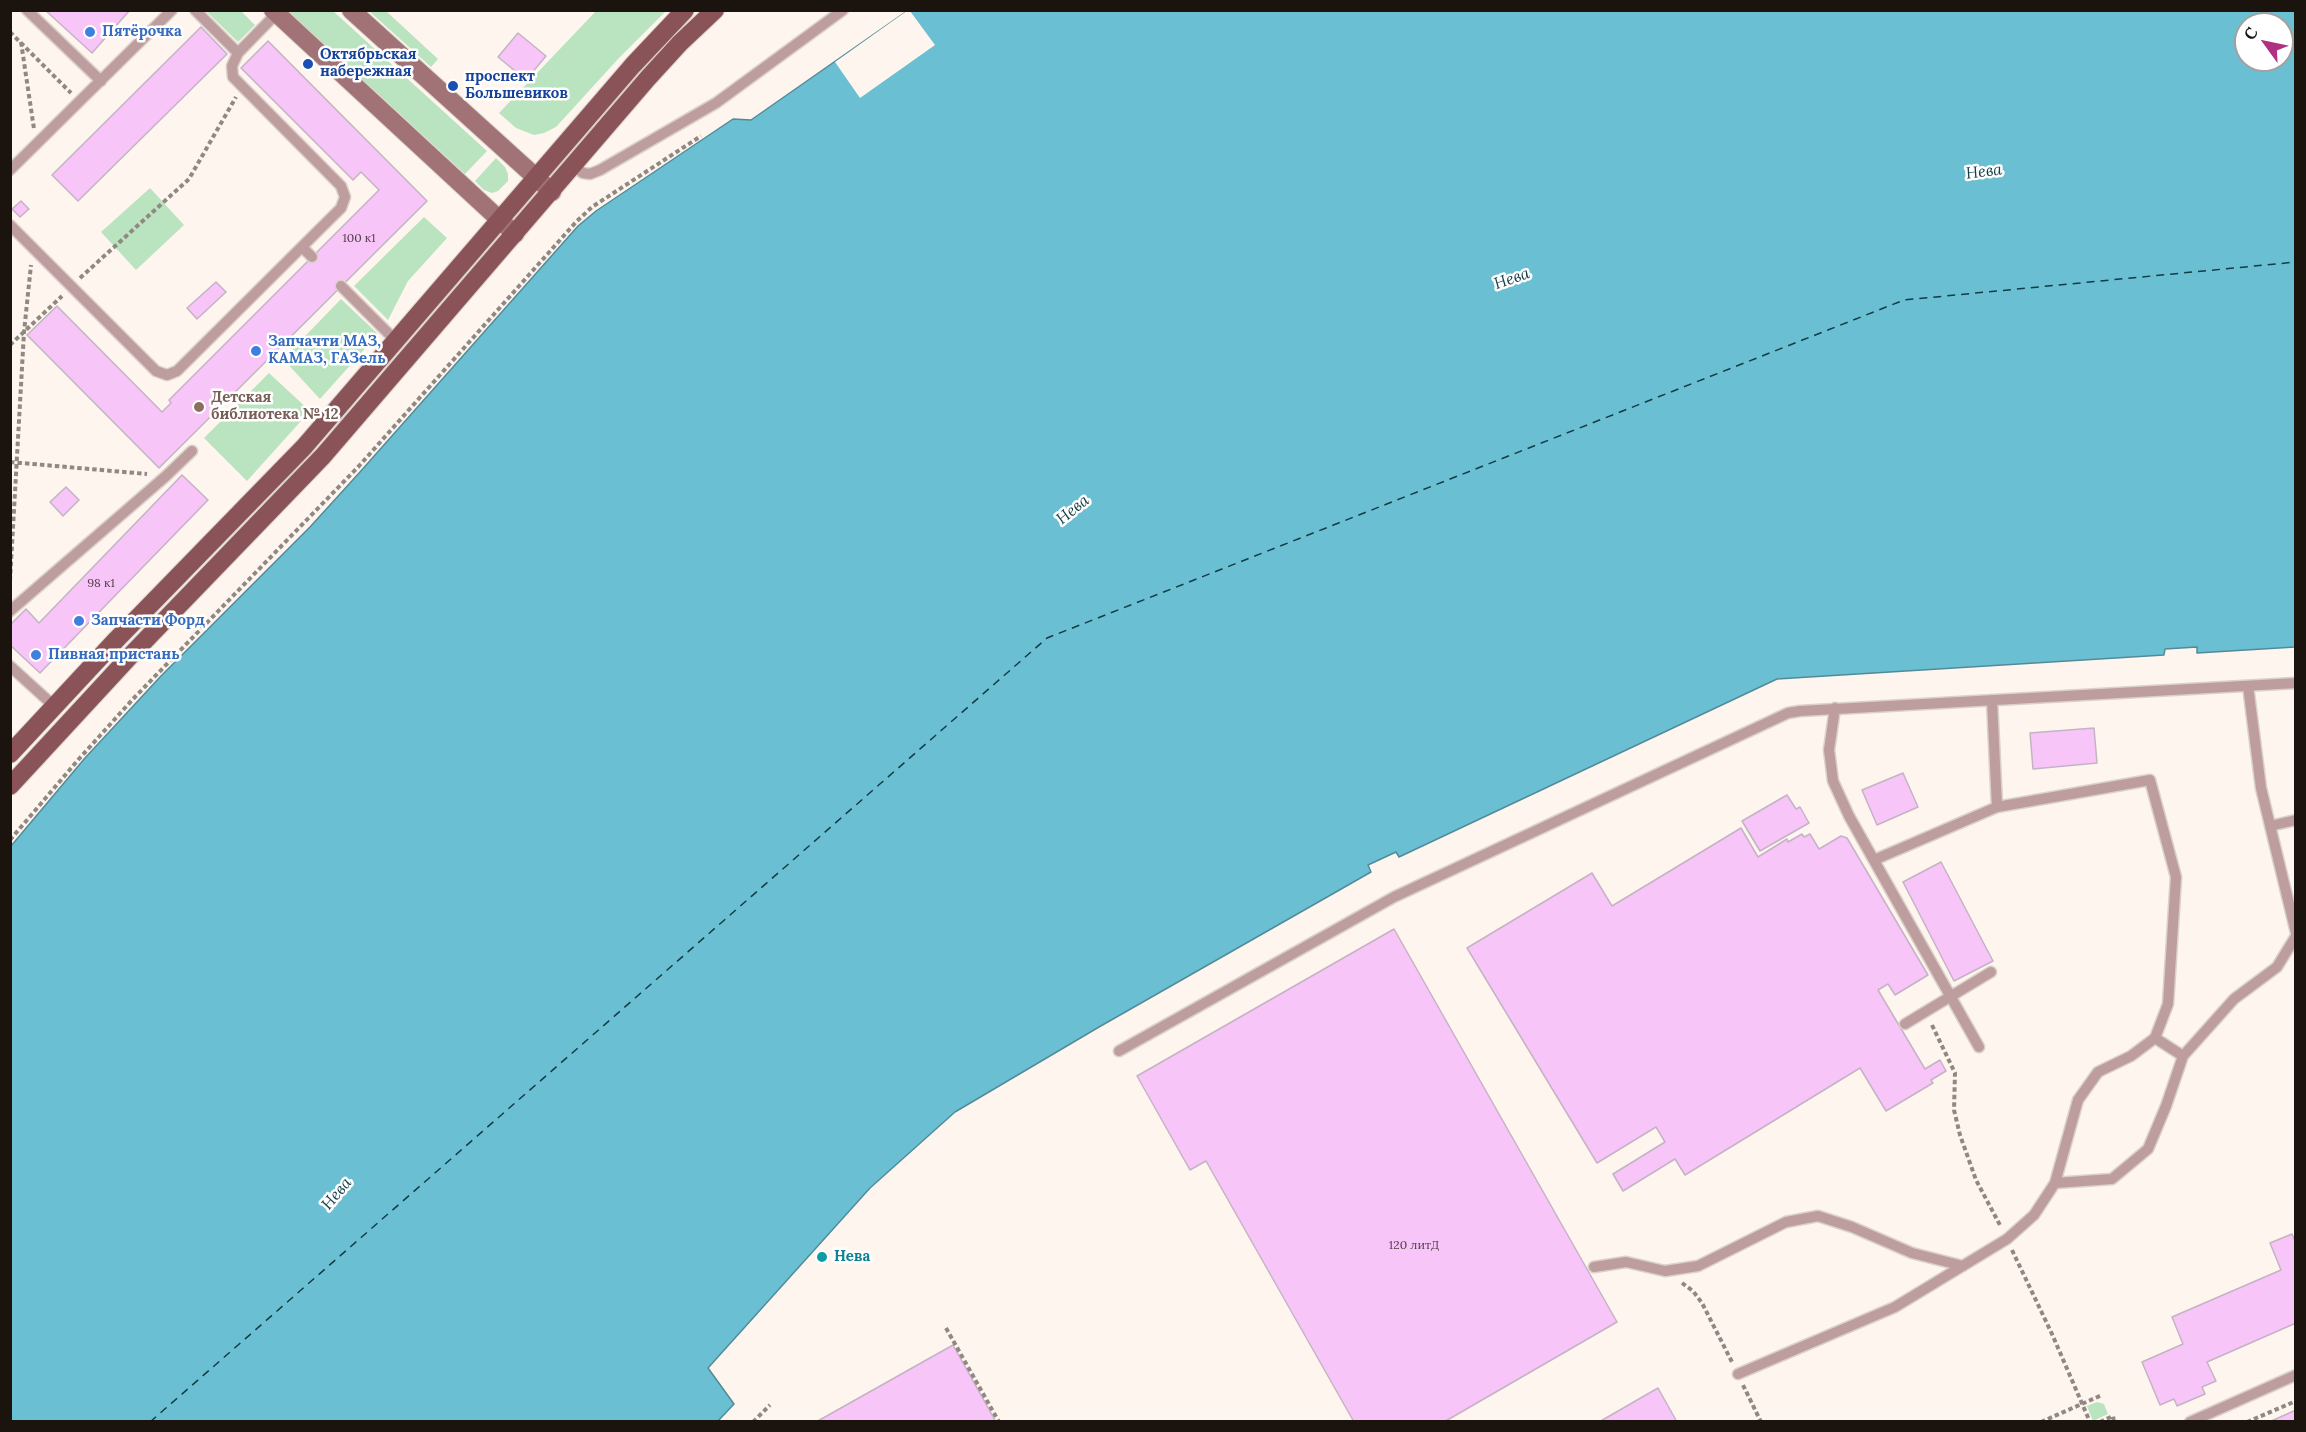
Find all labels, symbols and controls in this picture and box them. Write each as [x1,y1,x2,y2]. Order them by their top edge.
north arrow [2234,12,2294,72]
place label: Пятёрочка [102,23,182,41]
text: С [2239,23,2262,43]
marker: Пятёрочка [83,25,97,39]
place label: Октябрьская набережная [320,46,417,81]
marker: Октябрьская набережная [301,57,315,71]
place label: проспект Большевиков [465,68,568,103]
marker: проспект Большевиков [446,79,460,93]
water label: Нева [1965,160,2003,184]
house number: 100 к1 [342,232,376,246]
water label: Нева [1492,264,1532,294]
place label: Запчачти МАЗ, КАМАЗ, ГАЗель [268,333,386,368]
marker: Запчачти МАЗ, КАМАЗ, ГАЗель [249,344,263,358]
place label: Детская библиотека № 12 [211,389,339,424]
marker: Детская библиотека № 12 [192,400,206,414]
water label: Нева [1053,491,1093,529]
house number: 98 к1 [87,577,115,591]
place label: Запчасти Форд [91,612,205,630]
marker: Запчасти Форд [72,614,86,628]
place label: Пивная пристань [48,646,180,664]
marker: Пивная пристань [29,648,43,662]
water label: Нева [318,1174,356,1214]
house number: 120 литД [1389,1239,1439,1253]
place label: Нева [834,1248,870,1266]
marker: Нева [815,1250,829,1264]

